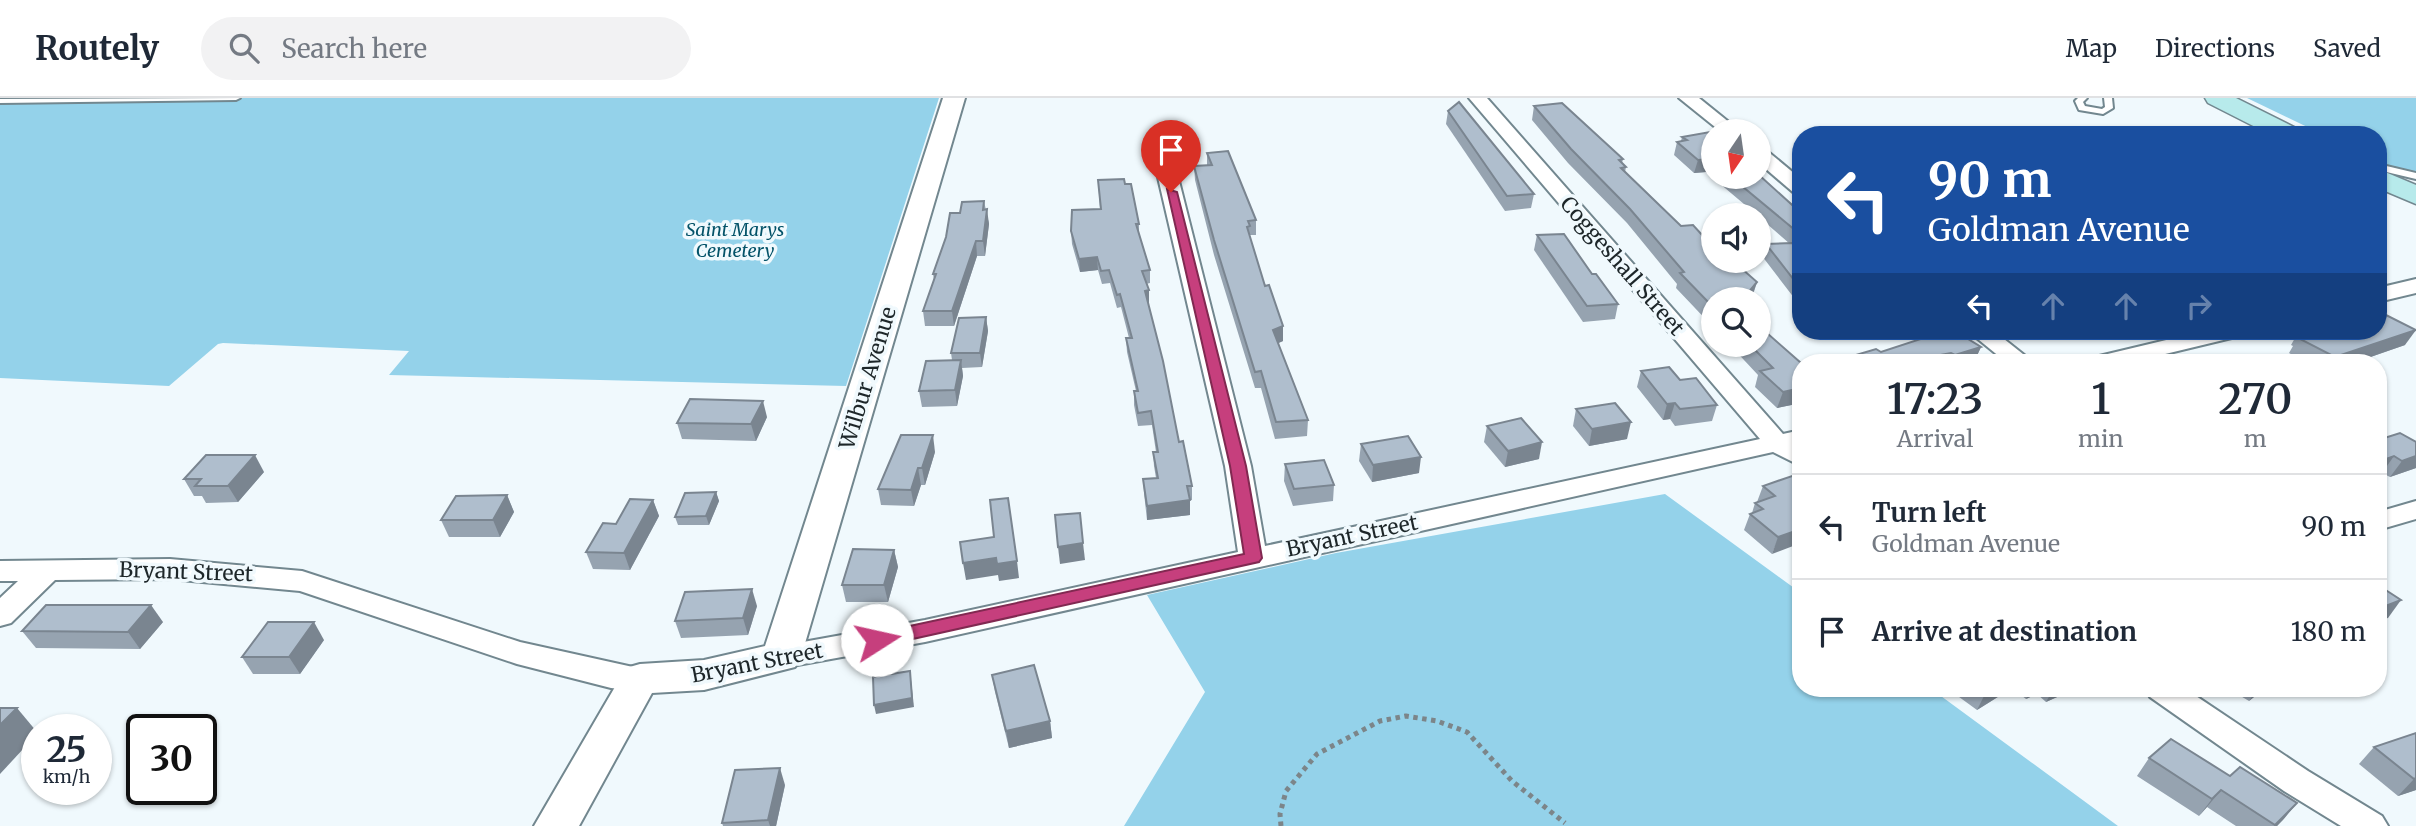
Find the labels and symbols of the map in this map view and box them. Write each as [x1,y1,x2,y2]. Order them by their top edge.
north arrow [1701,119,1771,189]
pin [1141,120,1201,192]
street label: Coggeshall Street [1555,191,1690,341]
park label: Saint Marys Cemetery [686,218,784,262]
street label: Wilbur Avenue [833,303,902,453]
street label: Bryant Street [1284,508,1420,563]
street label: Bryant Street [119,556,253,587]
position arrow [840,603,914,677]
street label: Bryant Street [689,636,825,689]
speed limit sign: 30 [126,714,217,805]

